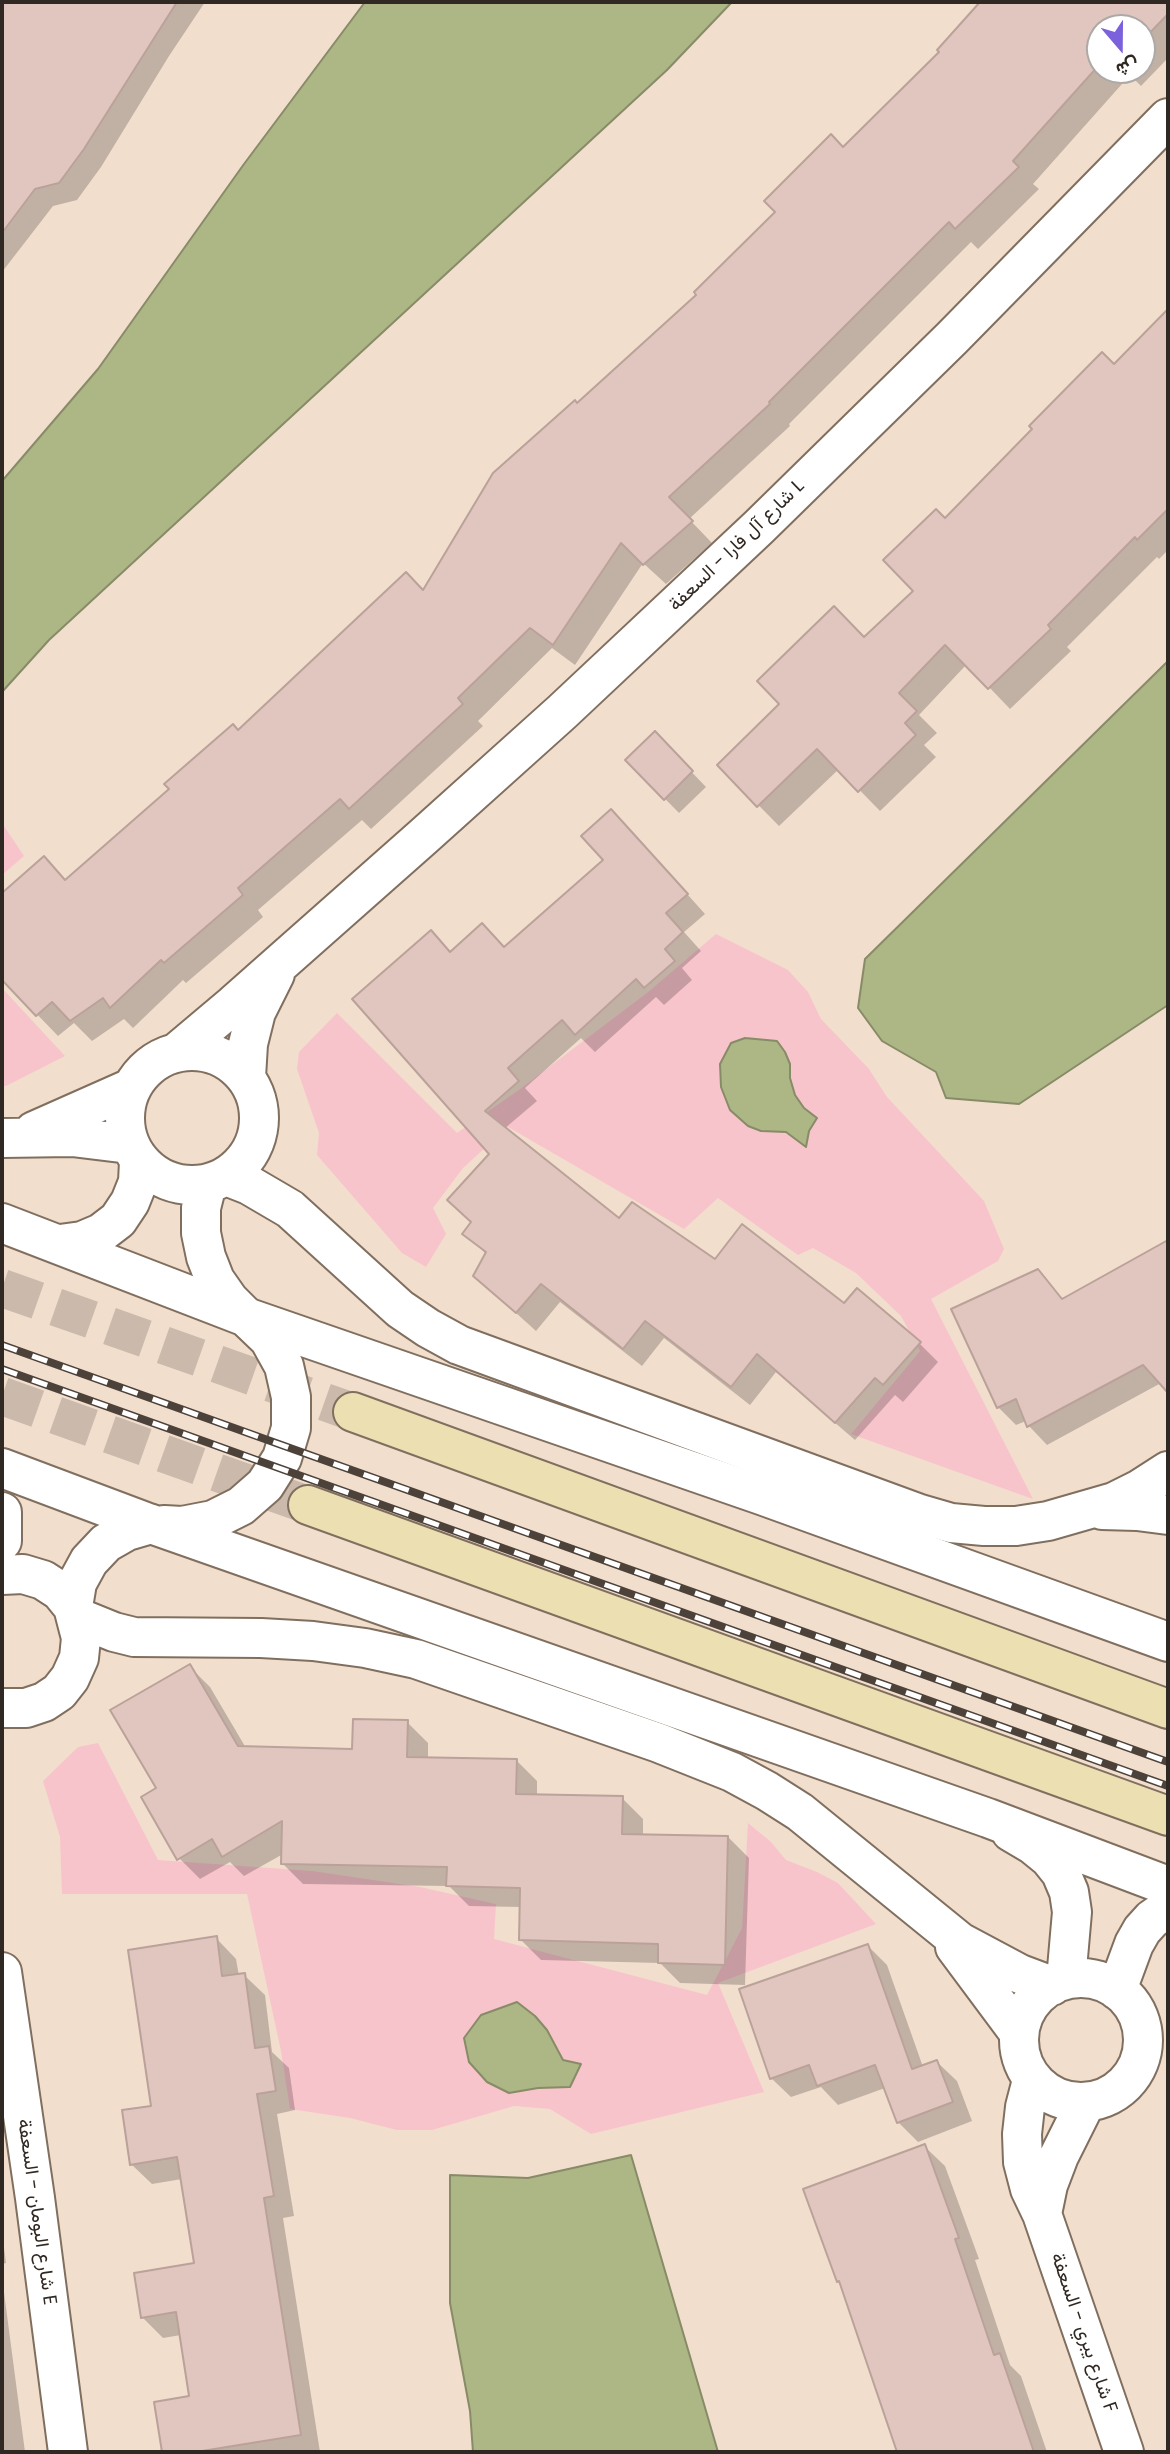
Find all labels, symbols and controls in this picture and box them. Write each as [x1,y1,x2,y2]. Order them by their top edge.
north arrow [1086,14,1156,84]
text: ش [1112,51,1143,84]
street label: شارع آل فارا - السعفة L [665,475,809,617]
street label: شارع البومان - السعفة E [12,2117,60,2307]
street label: شارع يبري - السعفة F [1045,2250,1121,2416]

